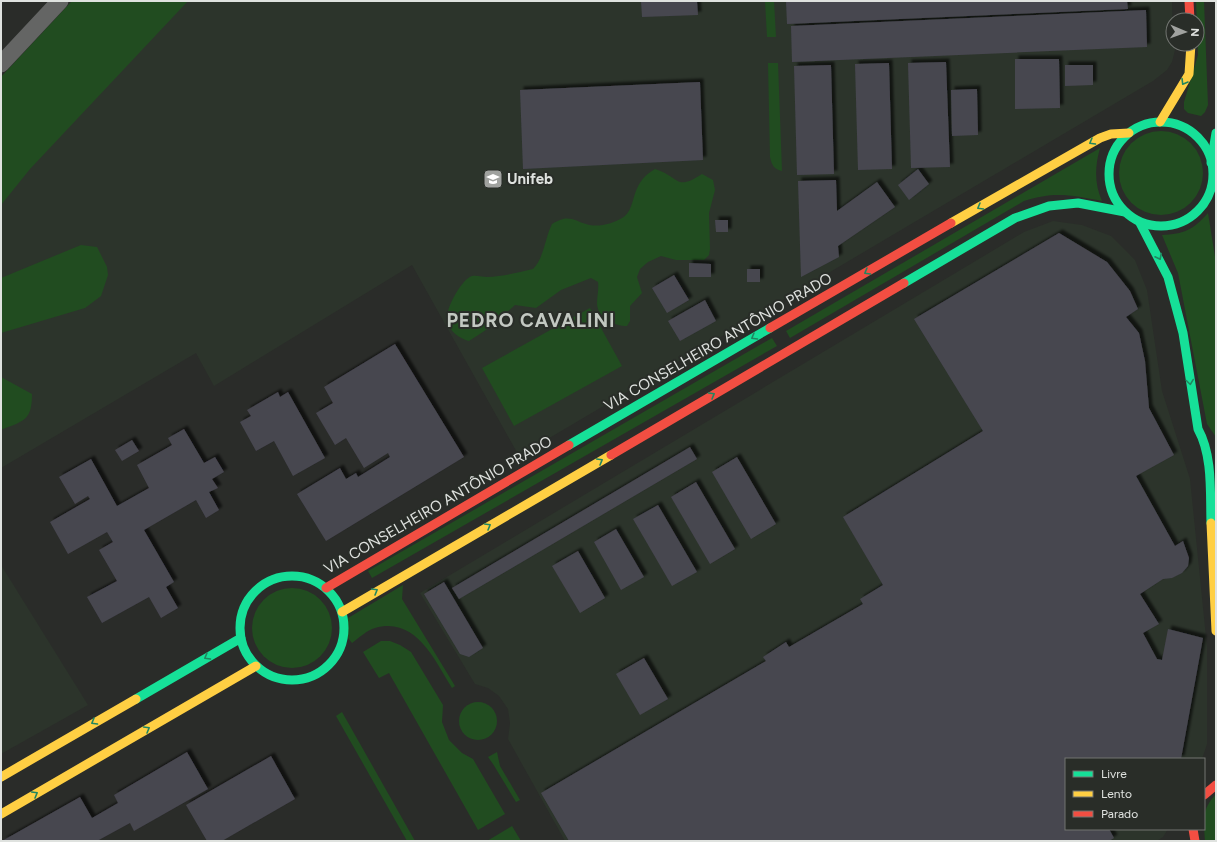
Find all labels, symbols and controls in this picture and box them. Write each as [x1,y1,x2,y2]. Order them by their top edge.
north arrow [1165,12,1205,52]
text: N [1188,28,1201,37]
one-way arrow [1181,78,1189,85]
one-way arrow [1089,138,1096,145]
school or university icon: Unifeb [482,168,504,190]
place label: Unifeb [507,170,553,188]
one-way arrow [977,202,984,209]
one-way arrow [1154,253,1161,260]
one-way arrow [864,267,871,274]
street label: VIA CONSELHEIRO ANTÔNIO PRADO [601,269,835,415]
district label: PEDRO CAVALINI [446,309,616,332]
one-way arrow [751,332,758,339]
one-way arrow [1185,379,1194,386]
one-way arrow [708,393,715,400]
street label: VIA CONSELHEIRO ANTÔNIO PRADO [321,432,555,578]
one-way arrow [596,458,603,465]
one-way arrow [484,524,491,531]
one-way arrow [371,589,378,596]
one-way arrow [204,653,211,660]
one-way arrow [91,718,98,725]
one-way arrow [143,727,150,734]
legend [1065,758,1205,830]
text: Livre [1101,767,1127,781]
text: Lento [1101,787,1132,801]
one-way arrow [31,792,38,799]
text: Parado [1101,807,1138,821]

